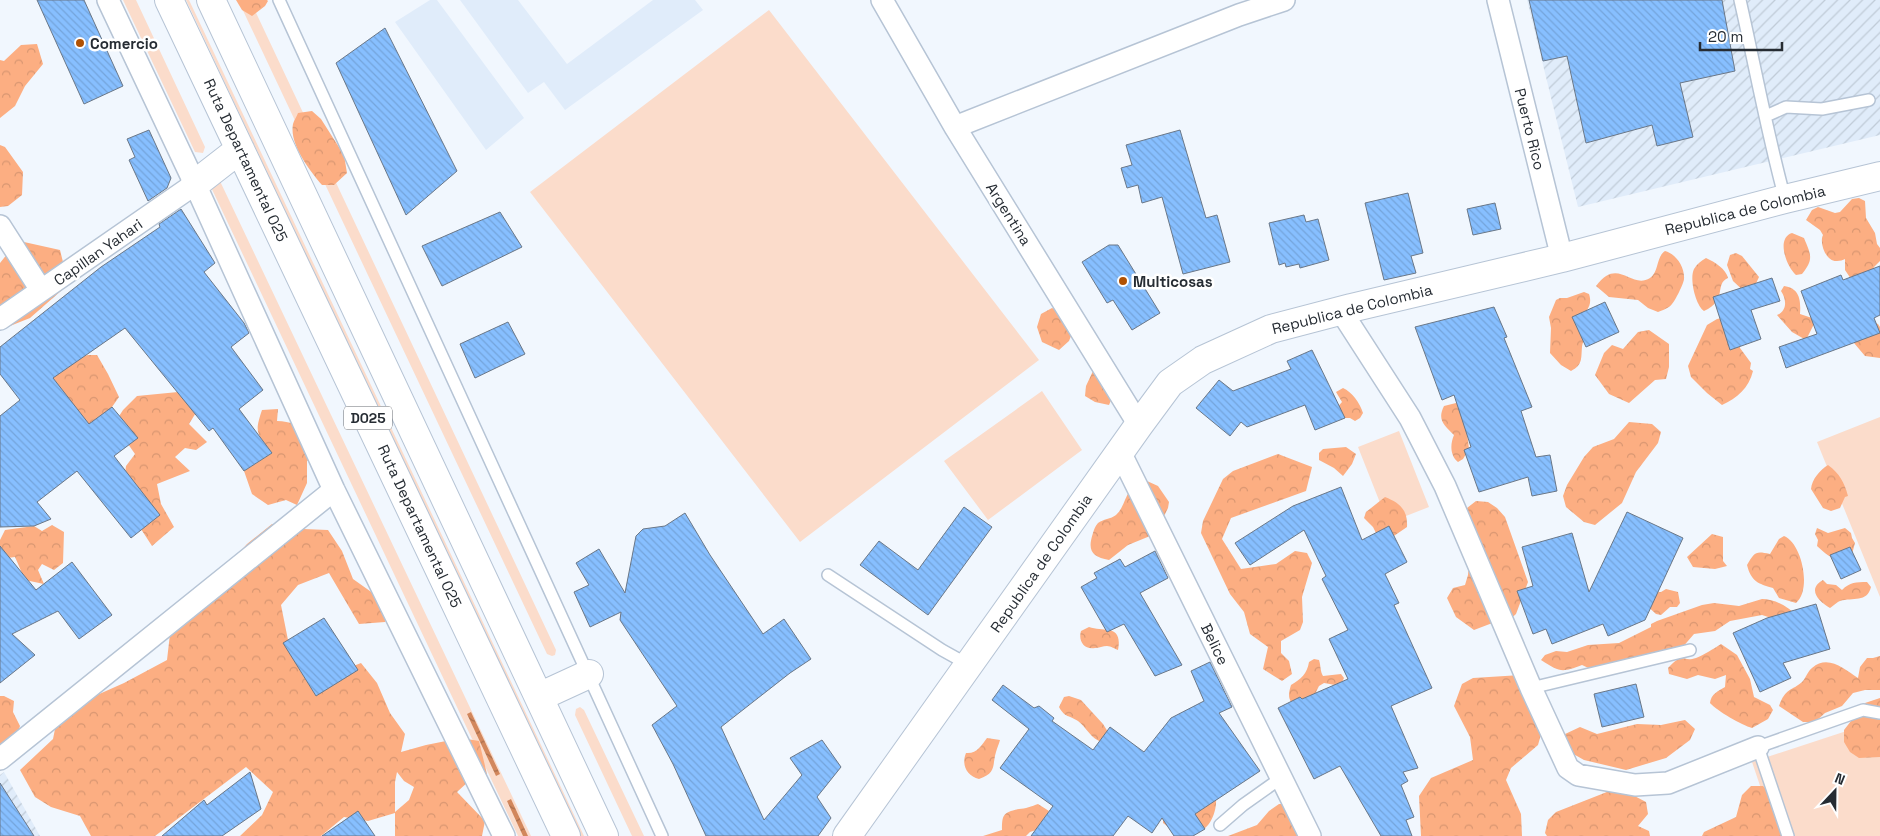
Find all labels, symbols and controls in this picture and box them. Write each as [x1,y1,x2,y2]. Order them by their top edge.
scale bar [1700,20,1782,52]
text: 20 m [1708,27,1743,46]
place label: Comercio [90,34,158,53]
marker: Comercio [74,37,86,49]
street label: Ruta Departamental 025 [200,75,292,245]
street label: Puerto Rico [1511,86,1549,172]
street label: Argentina [982,179,1036,249]
street label: Republica de Colombia [1663,181,1828,239]
street label: Capillan Yahari [50,214,146,290]
place label: Multicosas [1133,272,1213,291]
marker: Multicosas [1117,275,1129,287]
street label: Republica de Colombia [1270,280,1435,338]
road number: D025 [344,406,392,429]
street label: Ruta Departamental 025 [374,441,466,611]
street label: Republica de Colombia [986,490,1096,636]
street label: Belice [1197,620,1233,668]
north arrow [1810,766,1860,816]
text: N [1832,769,1848,789]

